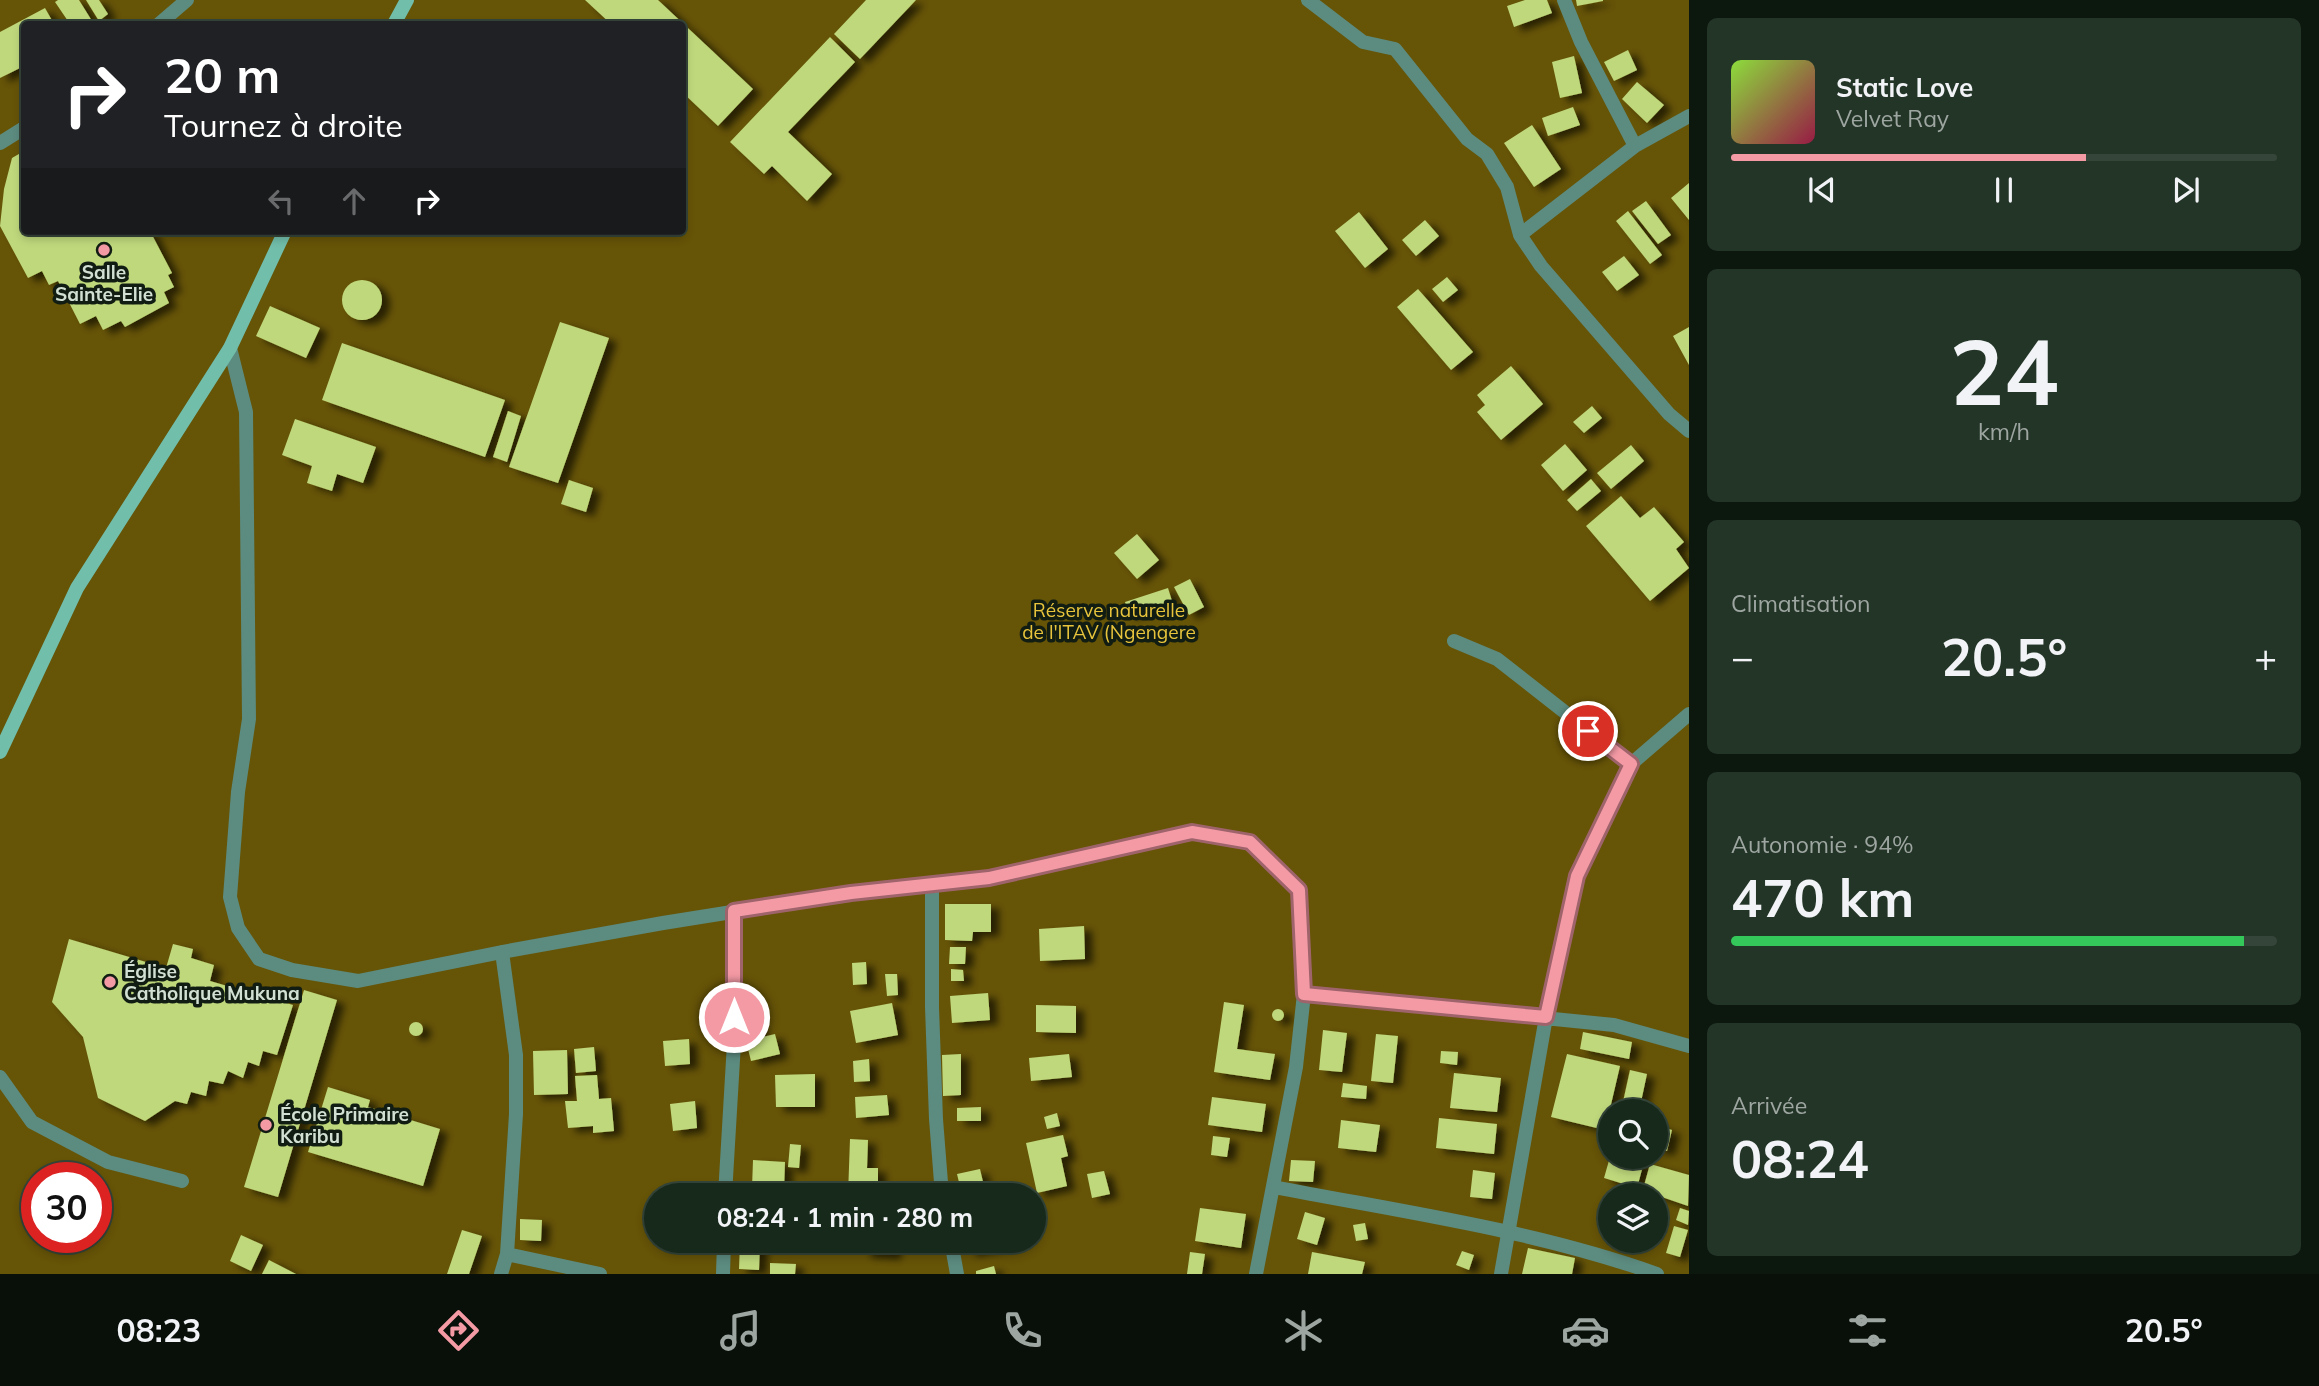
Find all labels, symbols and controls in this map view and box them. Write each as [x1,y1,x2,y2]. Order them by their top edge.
text: 20 m [164,44,280,105]
icon: right [49,49,140,140]
text: Static Love [1836,71,1973,104]
text: Velvet Ray [1836,104,1949,133]
text: Tournez à droite [164,105,403,145]
icon: previous [1803,171,1841,209]
icon: pause [1985,171,2023,209]
icon: next [2167,171,2205,209]
icon: left [262,182,300,220]
icon: ahead [335,182,373,220]
icon: right [408,182,446,220]
marker: Salle Sainte-Elie [96,242,112,258]
place label: Salle Sainte-Elie [55,260,153,306]
text: 24 [1949,314,2059,428]
text: km/h [1978,417,2030,446]
text: Climatisation [1731,589,1871,618]
park label: Réserve naturelle de l'ITAV (Ngengere [1022,598,1196,644]
text: 20.5° [1941,624,2067,689]
text: − [1731,633,1754,681]
text: + [2254,633,2277,681]
pin [1558,701,1618,761]
icon: arrive [1569,712,1607,750]
text: Autonomie · 94% [1731,830,1914,859]
text: 470 km [1731,865,1914,930]
place label: Église Catholique Mukuna [124,959,300,1005]
marker: Église Catholique Mukuna [102,974,118,990]
position arrow [697,980,771,1054]
text: Arrivée [1731,1091,1807,1120]
map controls [1598,1099,1668,1253]
button: search [1598,1099,1668,1169]
place label: École Primaire Karibu [280,1102,409,1148]
marker: École Primaire Karibu [258,1117,274,1133]
text: 08:24 [1731,1126,1869,1191]
speed limit sign: 30 [21,1162,112,1253]
button: layers [1598,1183,1668,1253]
text: 08:24 · 1 min · 280 m [717,1201,973,1234]
icon: directions [434,1306,483,1355]
icon: music [716,1306,765,1355]
icon: phone [998,1306,1047,1355]
icon: climate [1279,1306,1328,1355]
icon: car [1561,1306,1610,1355]
icon: filters [1843,1306,1892,1355]
text: 08:23 [116,1310,201,1350]
text: 20.5° [2125,1310,2203,1350]

